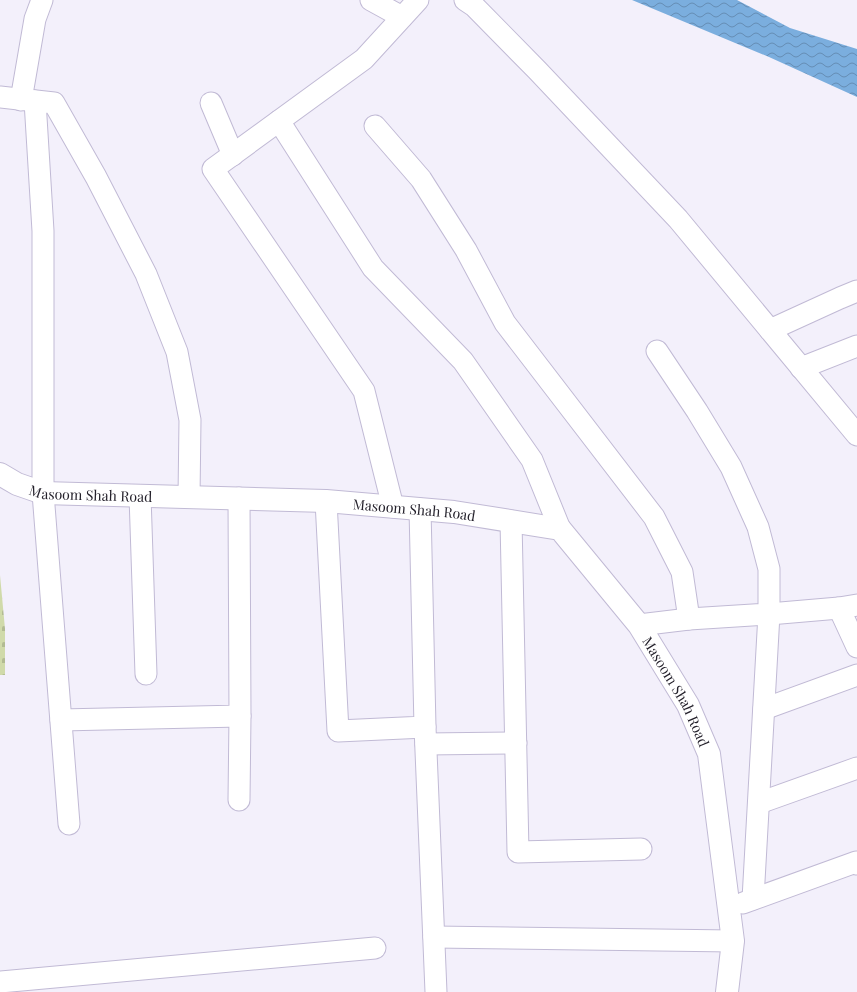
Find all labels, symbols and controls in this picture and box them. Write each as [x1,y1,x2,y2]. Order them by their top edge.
street label: Masoom Shah Road [27,480,153,506]
street label: Masoom Shah Road [352,494,477,525]
street label: Masoom Shah Road [639,633,714,749]

